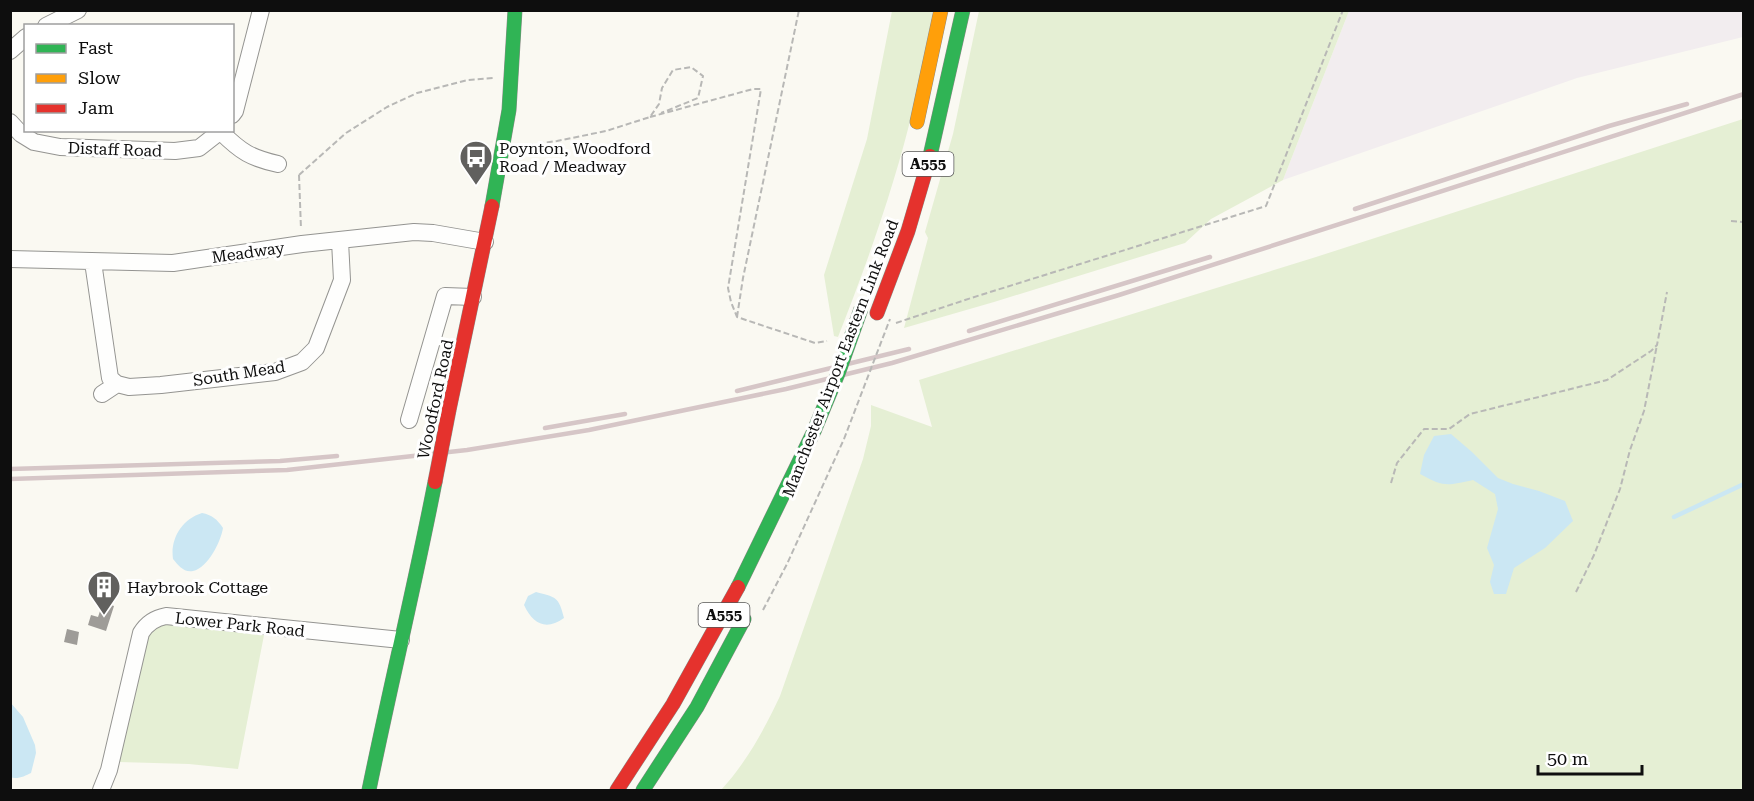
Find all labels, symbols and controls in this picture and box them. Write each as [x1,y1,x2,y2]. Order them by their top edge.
legend [24,24,234,132]
text: Fast [78,37,113,58]
text: Slow [78,67,120,88]
text: Jam [78,97,114,118]
street label: Distaff Road [67,138,163,161]
bus stop icon: Poynton, Woodford Road / Meadway [458,139,494,186]
place label: Poynton, Woodford Road / Meadway [499,139,651,176]
road number: A555 [902,152,954,176]
street label: Manchester Airport Eastern Link Road [779,217,902,500]
street label: Meadway [210,238,286,267]
street label: Woodford Road [414,338,457,461]
street label: South Mead [192,357,286,390]
building icon: Haybrook Cottage [86,569,122,616]
place label: Haybrook Cottage [127,578,268,597]
road number: A555 [698,603,750,627]
street label: Lower Park Road [174,608,306,641]
scale bar [1538,738,1642,776]
text: 50 m [1547,748,1588,769]

